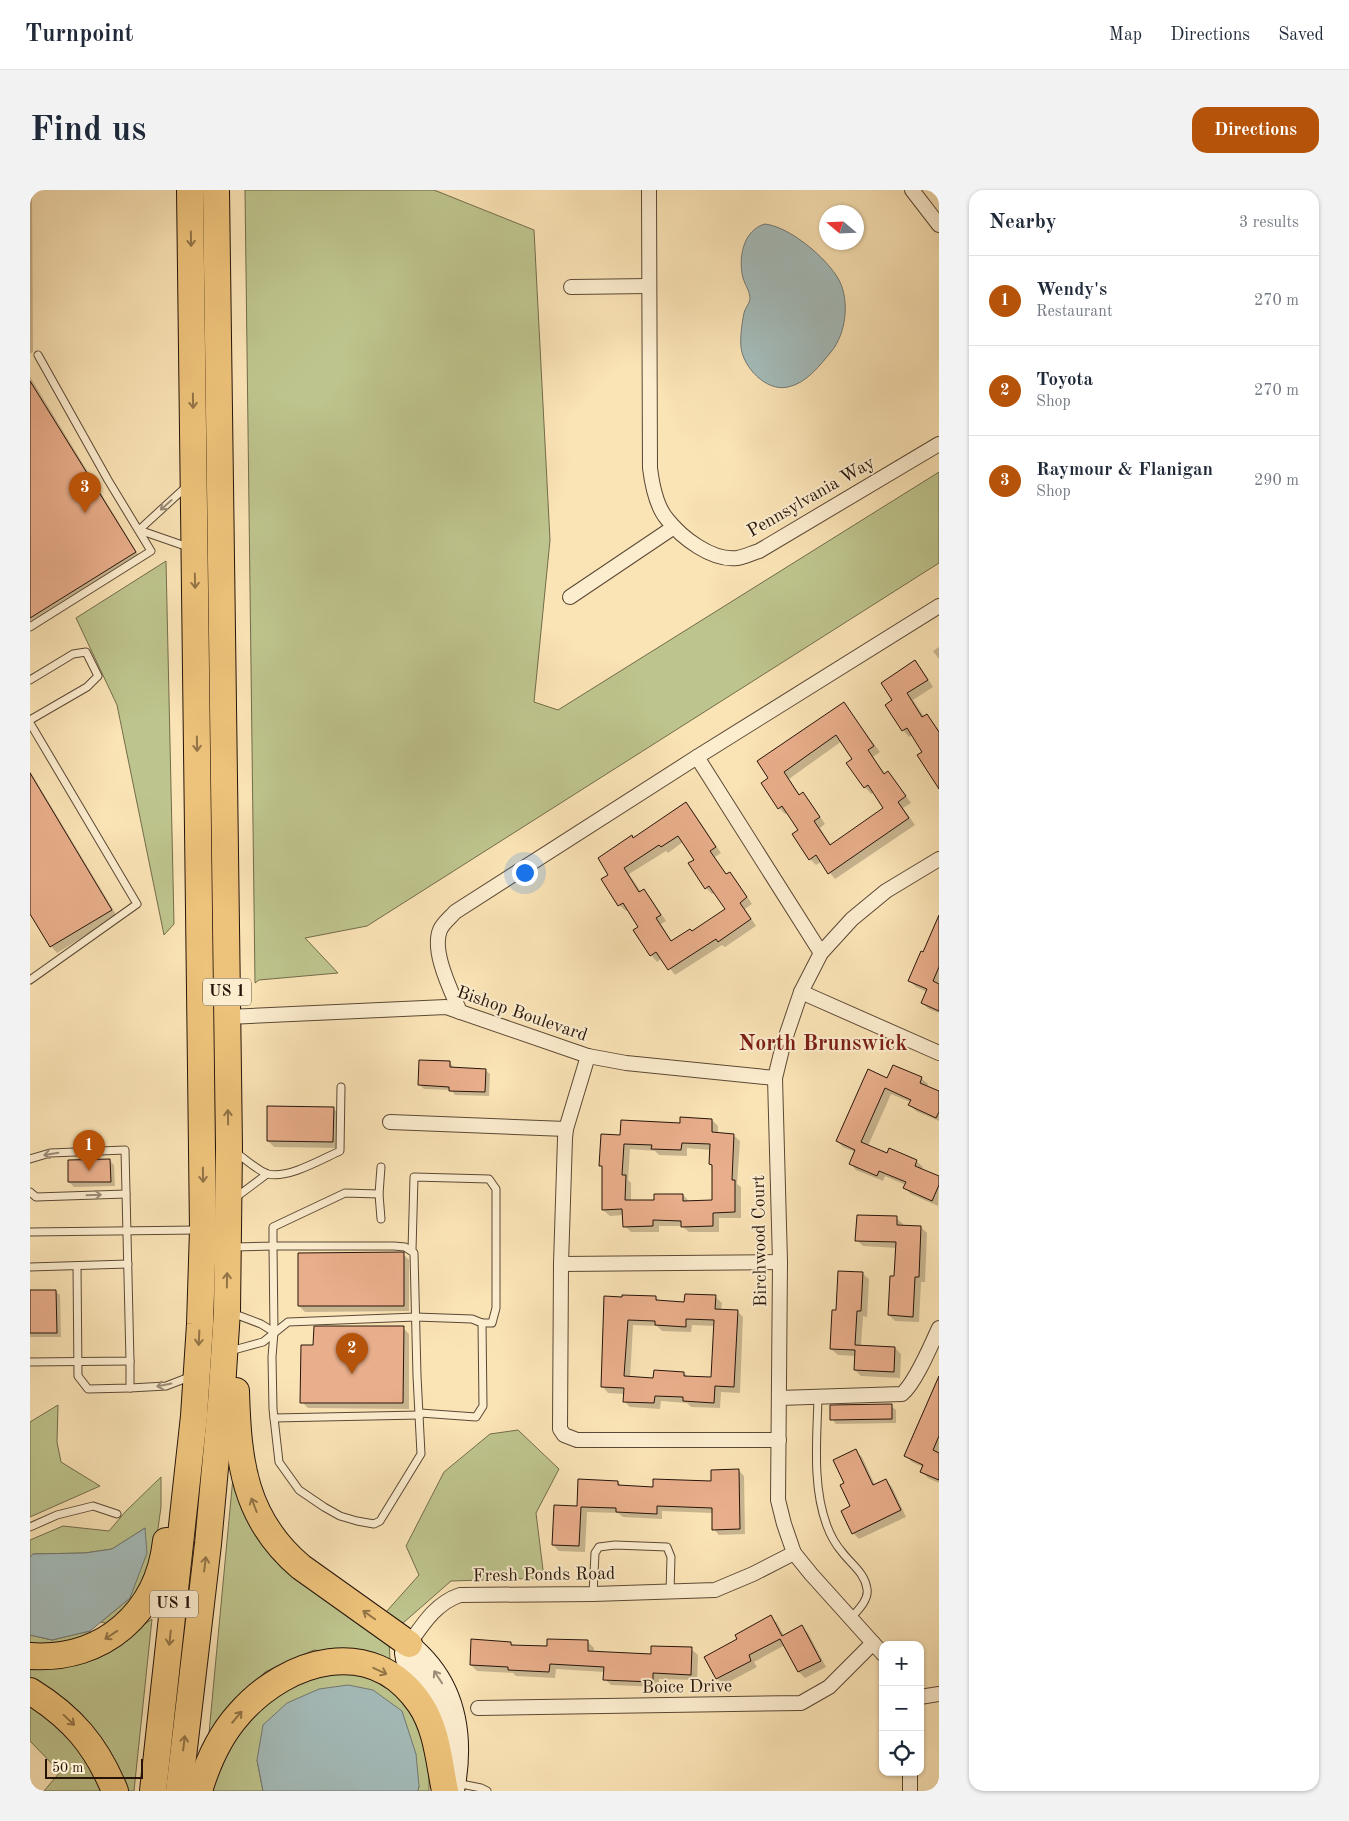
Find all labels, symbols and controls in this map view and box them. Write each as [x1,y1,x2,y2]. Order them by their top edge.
text: Turnpoint [25,23,133,47]
text: Map [1109,26,1142,44]
text: Directions [1170,26,1250,44]
text: Saved [1278,26,1324,44]
button: Directions [1192,107,1319,153]
text: Find us [30,113,146,148]
north arrow [819,205,864,250]
text: Nearby [989,212,1057,233]
text: 3 results [1239,215,1299,231]
one-way arrow [186,230,196,246]
text: Wendy's [1036,281,1107,300]
text: 1 [1000,293,1010,309]
text: 270 m [1254,293,1299,309]
text: Restaurant [1036,304,1113,320]
text: Toyota [1036,371,1093,390]
text: 2 [1000,383,1010,399]
text: 270 m [1254,383,1299,399]
one-way arrow [188,392,198,409]
text: Shop [1036,394,1071,410]
street label: Pennsylvania Way [744,453,878,541]
text: Raymour & Flanigan [1036,461,1213,480]
pin: 3 [69,472,101,513]
text: 3 [1000,473,1010,489]
text: 290 m [1254,473,1299,489]
text: Shop [1036,484,1071,500]
one-way arrow [160,499,173,511]
one-way arrow [190,572,200,589]
one-way arrow [192,735,202,751]
your location [512,860,538,886]
road number: US 1 [203,979,251,1006]
street label: Bishop Boulevard [454,983,590,1045]
district label: North Brunswick [738,1033,908,1055]
one-way arrow [223,1110,233,1126]
pin: 1 [73,1130,105,1171]
one-way arrow [43,1149,59,1159]
one-way arrow [198,1167,208,1183]
street label: Birchwood Court [750,1175,770,1307]
one-way arrow [86,1190,102,1200]
one-way arrow [222,1272,232,1288]
one-way arrow [195,1329,204,1345]
pin: 2 [336,1333,368,1374]
one-way arrow [157,1381,173,1390]
one-way arrow [249,1498,258,1513]
one-way arrow [200,1556,210,1572]
street label: Fresh Ponds Road [472,1565,616,1585]
road number: US 1 [150,1590,198,1618]
one-way arrow [362,1610,376,1620]
one-way arrow [165,1630,175,1646]
one-way arrow [105,1631,119,1641]
map controls [879,1641,924,1776]
button: + [879,1641,924,1686]
one-way arrow [372,1666,387,1676]
one-way arrow [433,1670,443,1684]
street label: Boice Drive [642,1677,732,1697]
button: − [879,1686,924,1731]
one-way arrow [231,1711,242,1724]
one-way arrow [63,1714,76,1726]
button: locate [879,1731,924,1776]
one-way arrow [179,1735,189,1751]
scale bar [45,1756,142,1779]
text: 50 m [52,1761,83,1775]

